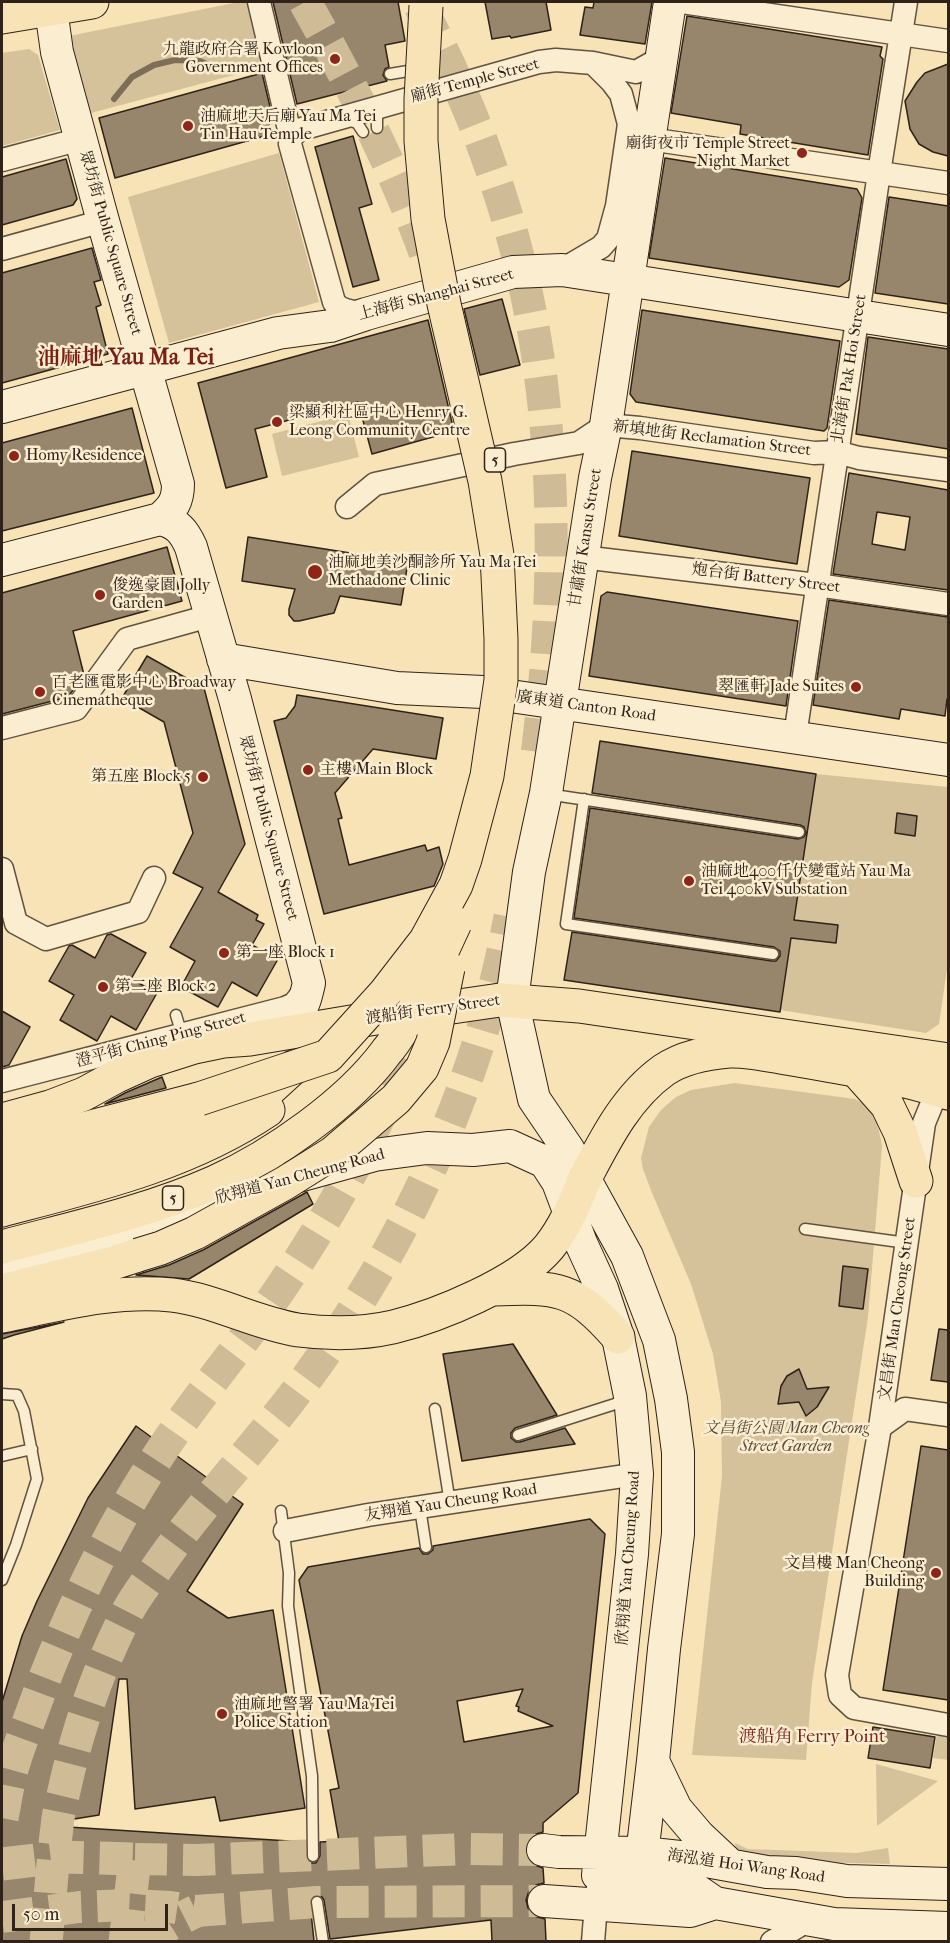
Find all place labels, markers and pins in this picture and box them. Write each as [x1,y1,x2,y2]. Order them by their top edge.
place label: 九龍政府合署 Kowloon Government Offices [163,40,323,78]
marker: 九龍政府合署 Kowloon Government Offices [328,52,342,66]
place label: 油麻地天后廟 Yau Ma Tei Tin Hau Temple [200,107,376,145]
marker: 油麻地天后廟 Yau Ma Tei Tin Hau Temple [181,119,195,133]
place label: 廟街夜市 Temple Street Night Market [626,134,790,172]
marker: 廟街夜市 Temple Street Night Market [795,146,809,160]
place label: 梁顯利社區中心 Henry G. Leong Community Centre [289,403,470,441]
marker: 梁顯利社區中心 Henry G. Leong Community Centre [270,415,284,429]
place label: Homy Residence [26,446,142,466]
marker: Homy Residence [7,449,21,463]
place label: 油麻地美沙酮診所 Yau Ma Tei Methadone Clinic [328,553,536,591]
marker: 油麻地美沙酮診所 Yau Ma Tei Methadone Clinic [306,563,324,581]
place label: 俊逸豪園 Jolly Garden [112,576,210,614]
marker: 俊逸豪園 Jolly Garden [93,588,107,602]
place label: 百老匯電影中心 Broadway Cinematheque [52,673,236,711]
place label: 翠匯軒 Jade Suites [718,677,844,697]
marker: 翠匯軒 Jade Suites [849,680,863,694]
marker: 百老匯電影中心 Broadway Cinematheque [33,685,47,699]
place label: 主樓 Main Block [320,760,433,780]
marker: 主樓 Main Block [301,763,315,777]
place label: 第五座 Block 5 [91,767,191,787]
marker: 第五座 Block 5 [196,770,210,784]
place label: 油麻地400仟伏變電站 Yau Ma Tei 400kV Substation [701,862,911,900]
marker: 油麻地400仟伏變電站 Yau Ma Tei 400kV Substation [682,874,696,888]
place label: 第一座 Block 1 [236,943,335,963]
marker: 第一座 Block 1 [217,946,231,960]
place label: 第二座 Block 2 [115,977,216,997]
marker: 第二座 Block 2 [96,980,110,994]
place label: 文昌樓 Man Cheong Building [784,1554,924,1592]
marker: 文昌樓 Man Cheong Building [929,1566,943,1580]
place label: 油麻地警署 Yau Ma Tei Police Station [234,1695,394,1733]
marker: 油麻地警署 Yau Ma Tei Police Station [215,1707,229,1721]

